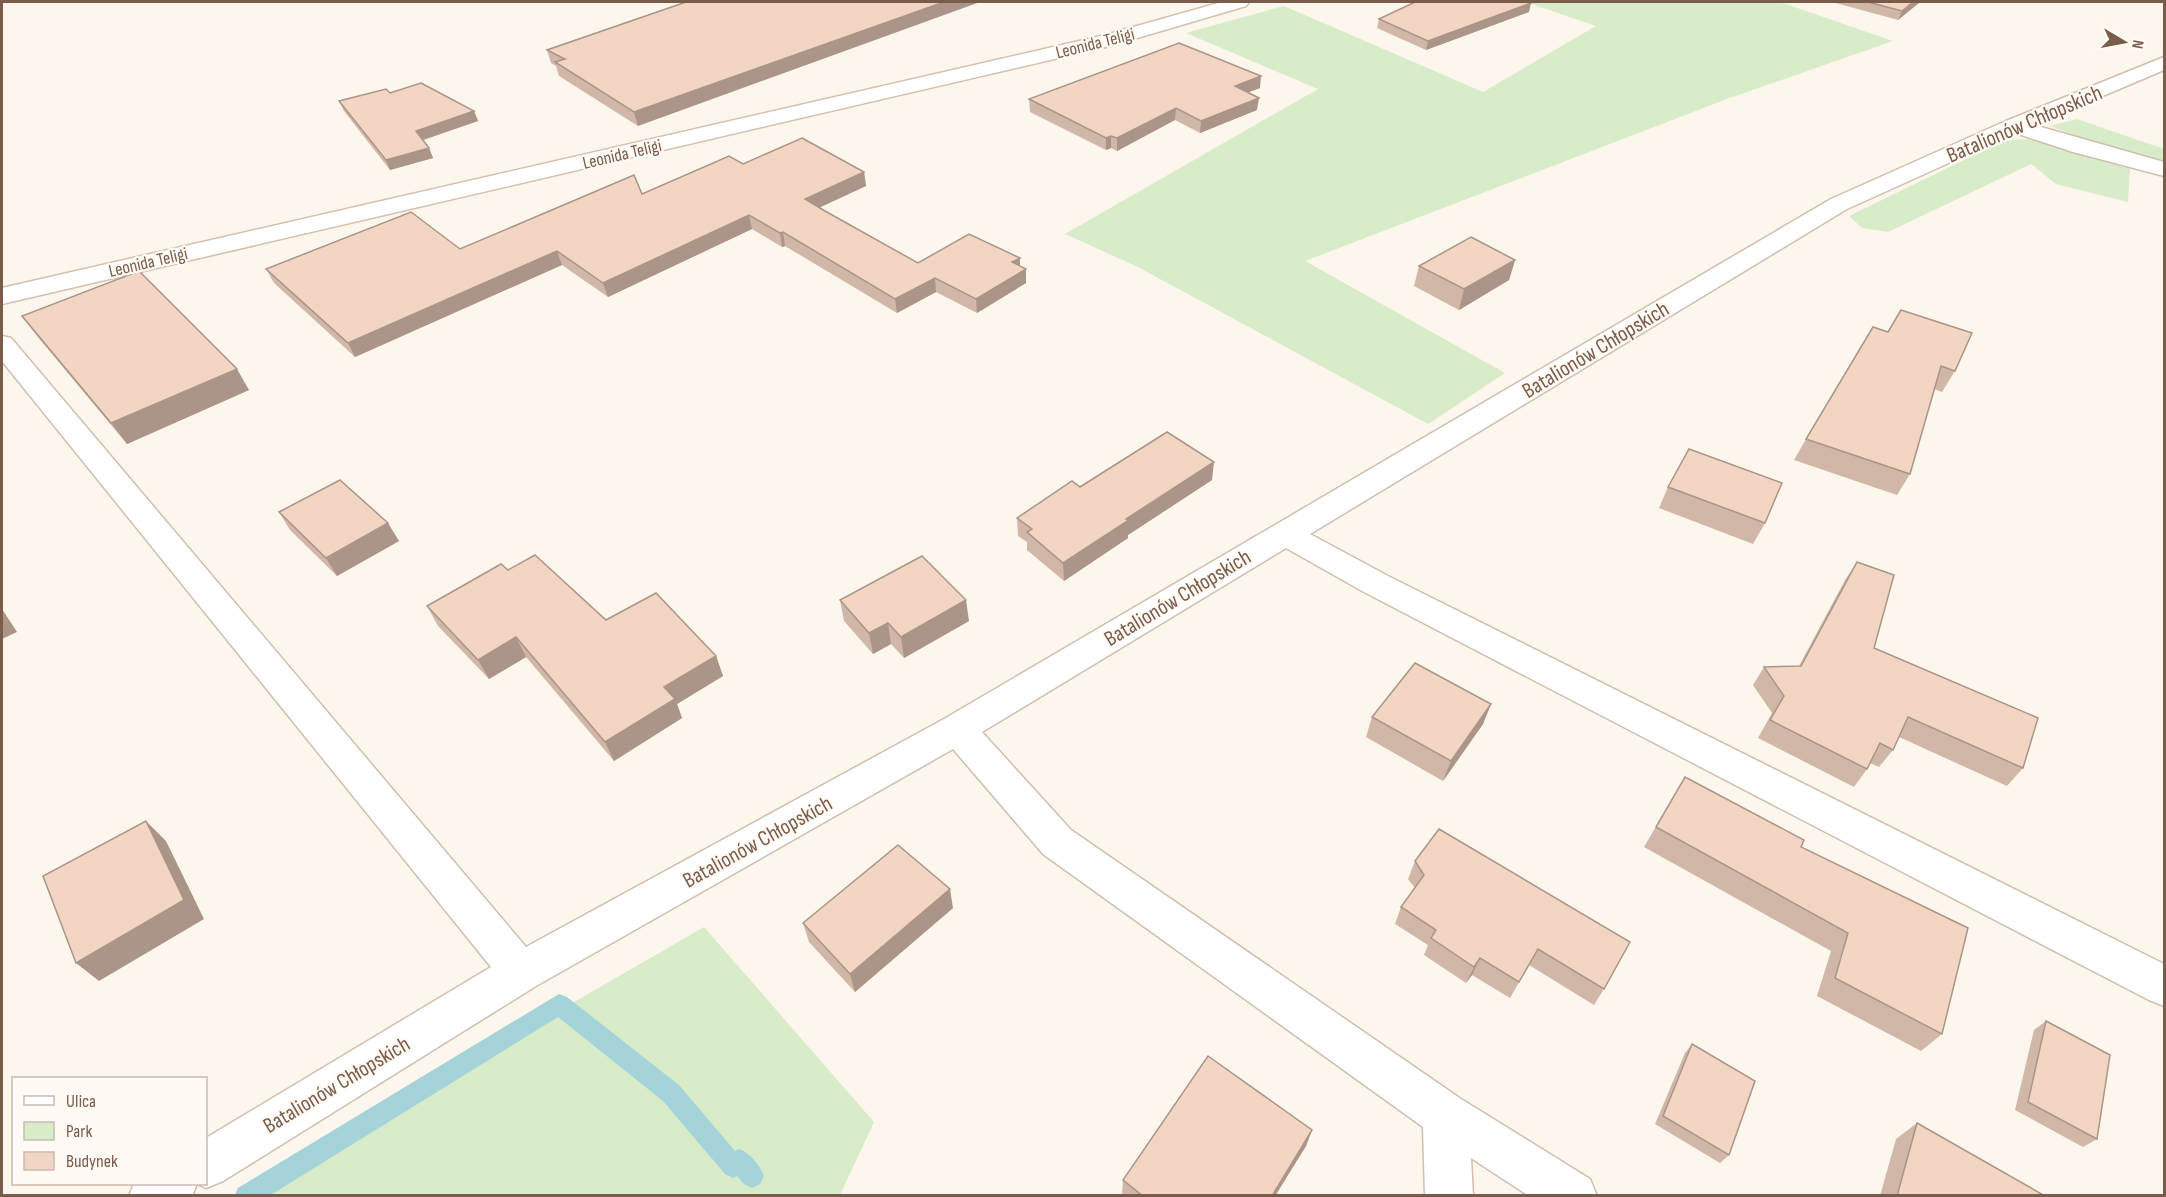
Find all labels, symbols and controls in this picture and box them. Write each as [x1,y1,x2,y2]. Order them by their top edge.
north arrow [2094,12,2154,72]
street label: Leonida Teligi [1054,24,1137,63]
text: N [2127,38,2147,50]
street label: Batalionów Chłopskich [1943,79,2107,169]
street label: Leonida Teligi [581,135,664,174]
street label: Leonida Teligi [107,243,190,282]
street label: Batalionów Chłopskich [1517,296,1674,405]
street label: Batalionów Chłopskich [1099,544,1256,653]
street label: Batalionów Chłopskich [678,790,837,894]
street label: Batalionów Chłopskich [258,1031,415,1140]
legend [12,1077,207,1185]
text: Ulica [66,1091,96,1112]
text: Park [66,1121,92,1142]
text: Budynek [66,1151,118,1172]

